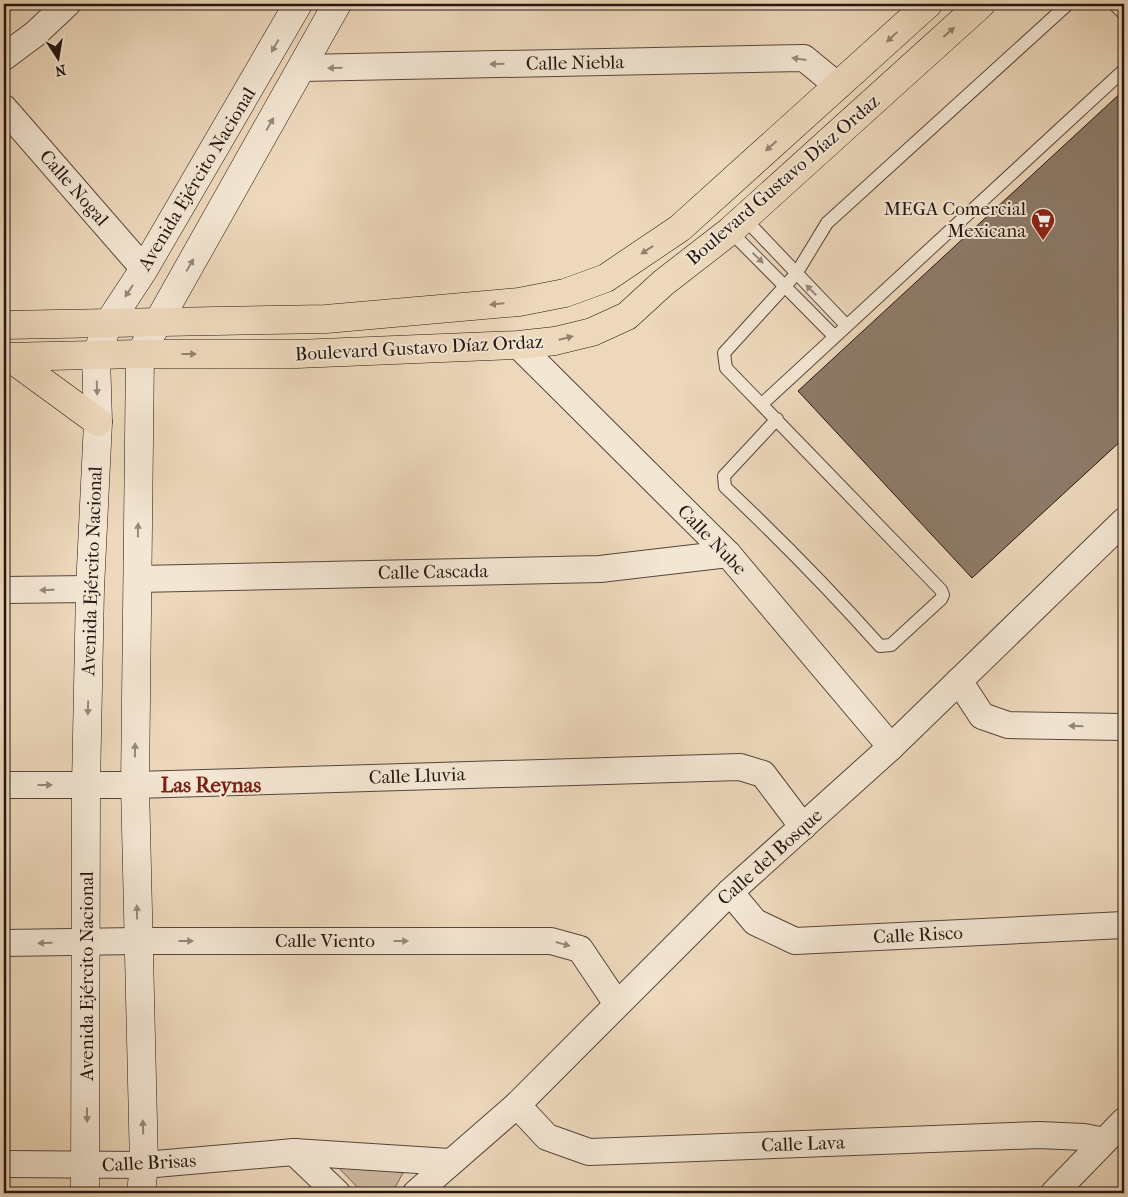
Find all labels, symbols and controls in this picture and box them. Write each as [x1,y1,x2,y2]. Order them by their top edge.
one-way arrow [943,26,955,38]
one-way arrow [886,31,898,43]
north arrow [32,32,82,82]
one-way arrow [270,40,279,53]
street label: Calle Niebla [526,51,625,75]
one-way arrow [791,55,807,63]
one-way arrow [489,60,505,68]
text: N [53,61,68,80]
one-way arrow [327,64,343,72]
street label: Avenida Ejército Nacional [133,84,260,275]
street label: Boulevard Gustavo Díaz Ordaz [682,90,884,270]
one-way arrow [266,116,274,131]
one-way arrow [766,140,778,152]
street label: Calle Nogal [35,146,113,230]
place label: MEGA Comercial Mexicana [884,198,1026,242]
supermarket icon: MEGA Comercial Mexicana [1030,207,1056,241]
one-way arrow [640,245,654,255]
one-way arrow [752,252,764,264]
one-way arrow [185,258,194,271]
one-way arrow [806,284,818,296]
one-way arrow [124,285,134,298]
one-way arrow [489,301,505,309]
street label: Boulevard Gustavo Díaz Ordaz [294,331,544,365]
one-way arrow [559,334,574,342]
one-way arrow [181,350,197,358]
one-way arrow [93,380,101,396]
street label: Avenida Ejército Nacional [77,466,107,677]
street label: Calle Nube [673,500,751,580]
one-way arrow [134,522,142,538]
street label: Calle Cascada [378,560,489,584]
one-way arrow [39,586,55,594]
one-way arrow [84,700,92,716]
one-way arrow [1067,722,1083,730]
one-way arrow [131,742,139,758]
street label: Calle Lluvia [368,763,466,789]
district label: Las Reynas [161,773,261,797]
one-way arrow [37,781,53,789]
street label: Calle del Bosque [713,804,827,910]
street label: Avenida Ejército Nacional [76,871,98,1082]
one-way arrow [133,904,141,920]
street label: Calle Risco [873,922,964,948]
street label: Calle Viento [275,930,375,952]
one-way arrow [178,937,194,945]
one-way arrow [393,937,409,945]
one-way arrow [37,939,53,947]
one-way arrow [556,941,571,949]
one-way arrow [83,1107,91,1123]
one-way arrow [138,1119,146,1135]
street label: Calle Lava [761,1132,845,1156]
street label: Calle Brisas [101,1150,197,1176]

